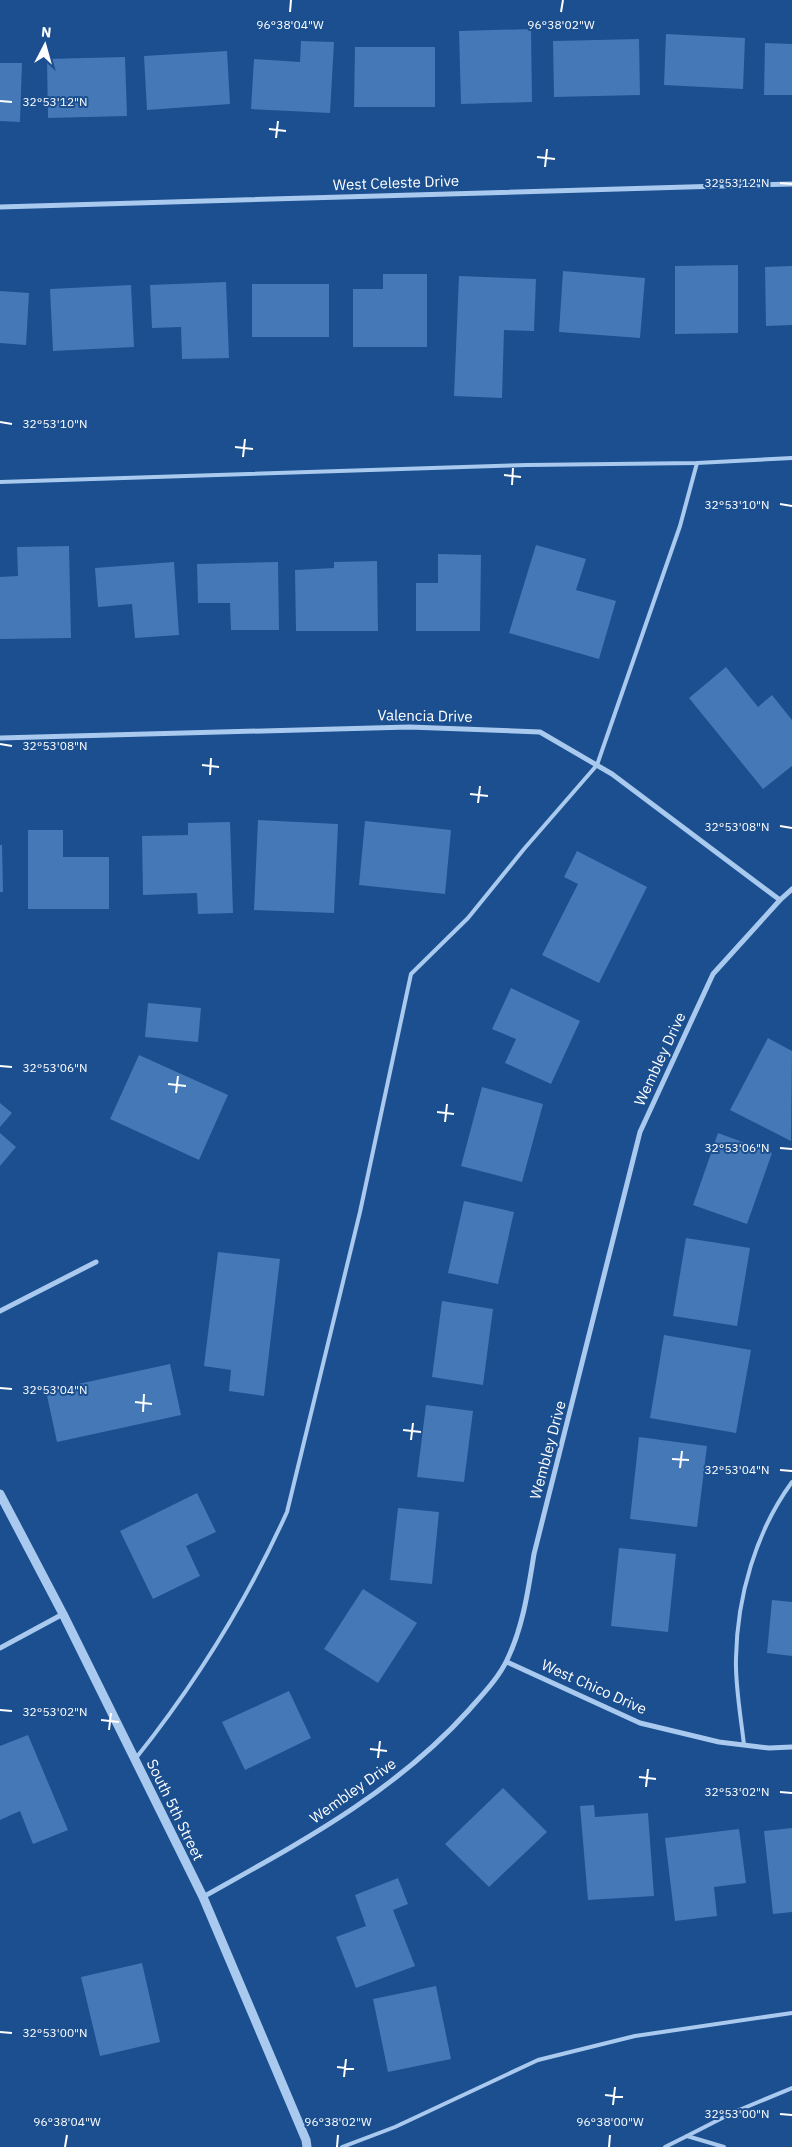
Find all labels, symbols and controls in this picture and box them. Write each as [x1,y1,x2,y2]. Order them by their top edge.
text: 96°38'04"W [256,17,324,32]
text: 96°38'02"W [527,17,595,32]
north arrow [20,20,70,70]
text: N [40,23,52,42]
text: 32°53'12"N [22,94,88,109]
street label: West Celeste Drive [333,171,459,194]
text: 32°53'12"N [704,175,770,190]
text: 32°53'10"N [22,416,88,431]
text: 32°53'10"N [704,497,770,512]
street label: Valencia Drive [377,705,473,726]
text: 32°53'08"N [22,738,88,753]
text: 32°53'08"N [704,819,770,834]
street label: Wembley Drive [630,1009,690,1109]
text: 32°53'06"N [22,1060,88,1075]
text: 32°53'06"N [704,1140,770,1155]
text: 32°53'04"N [22,1382,88,1397]
street label: Wembley Drive [525,1399,570,1501]
text: 32°53'04"N [704,1462,770,1477]
street label: West Chico Drive [539,1655,650,1718]
text: 32°53'02"N [22,1704,88,1719]
street label: Wembley Drive [306,1754,400,1827]
street label: South 5th Street [143,1756,208,1864]
text: 32°53'02"N [704,1784,770,1799]
text: 32°53'00"N [22,2025,88,2040]
text: 32°53'00"N [704,2106,770,2121]
text: 96°38'04"W [33,2114,101,2129]
text: 96°38'02"W [304,2114,372,2129]
text: 96°38'00"W [576,2114,644,2129]

